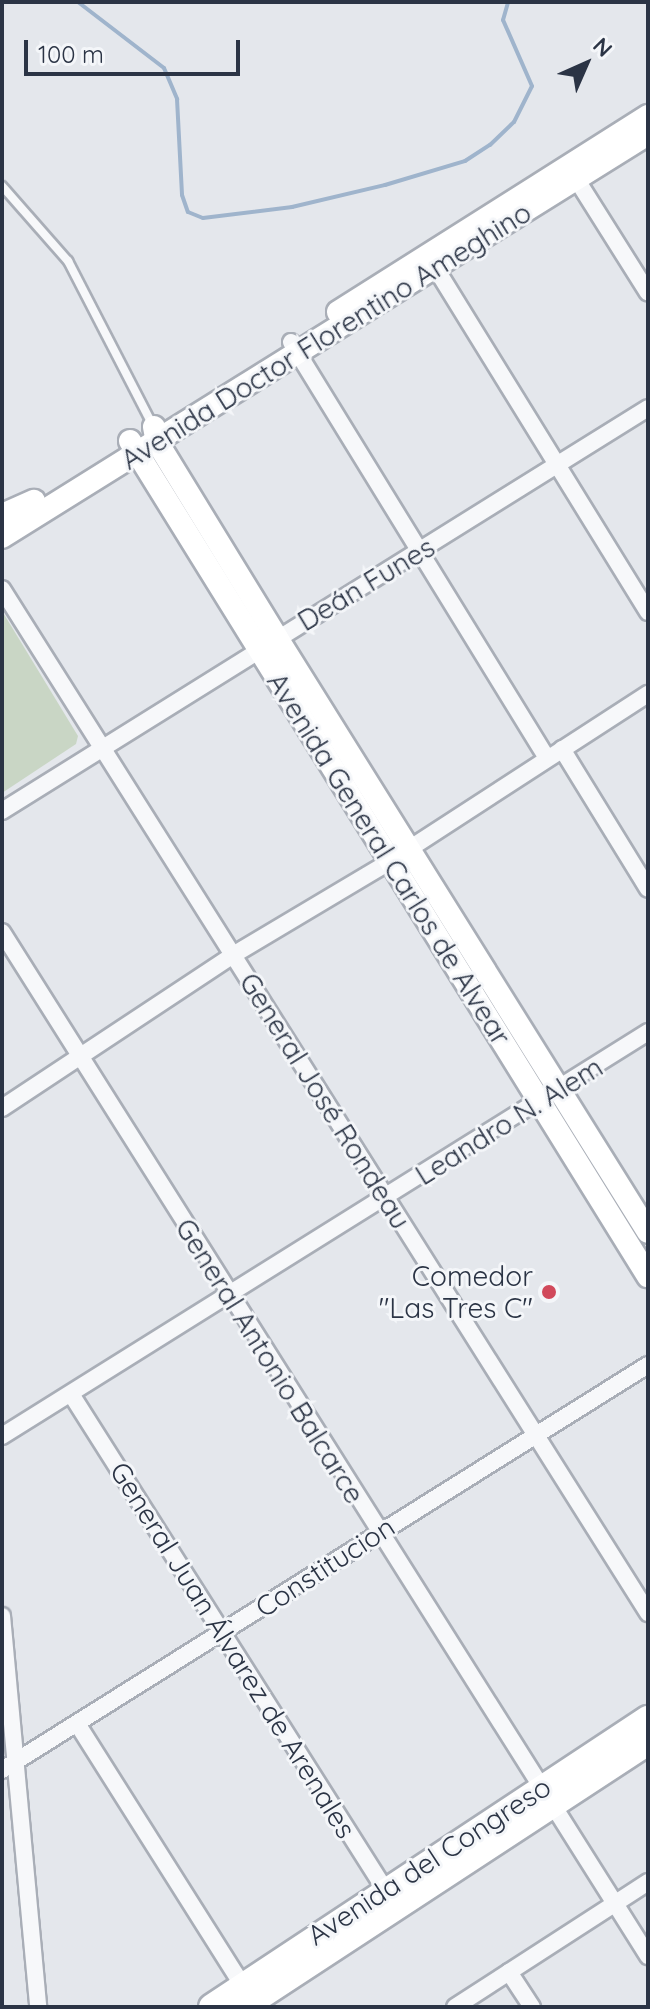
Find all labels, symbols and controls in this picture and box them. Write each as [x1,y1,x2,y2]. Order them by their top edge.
scale bar [28,24,244,74]
north arrow [546,24,626,104]
text: N [587,31,619,63]
text: 100 m [38,39,104,69]
street label: Avenida Doctor Florentino Ameghino [115,195,537,477]
street label: Deán Funes [292,530,440,638]
street label: Avenida General Carlos de Alvear [260,667,518,1051]
street label: General José Rondeau [232,967,418,1235]
street label: Leandro N. Alem [409,1050,609,1192]
street label: General Antonio Balcarce [168,1212,372,1510]
place label: Comedor "Las Tres C" [379,1259,533,1325]
marker: Comedor "Las Tres C" [540,1283,558,1301]
street label: General Juan Álvarez de Arenales [103,1456,363,1844]
street label: Constitucion [249,1510,401,1624]
street label: Avenida del Congreso [301,1770,557,1952]

